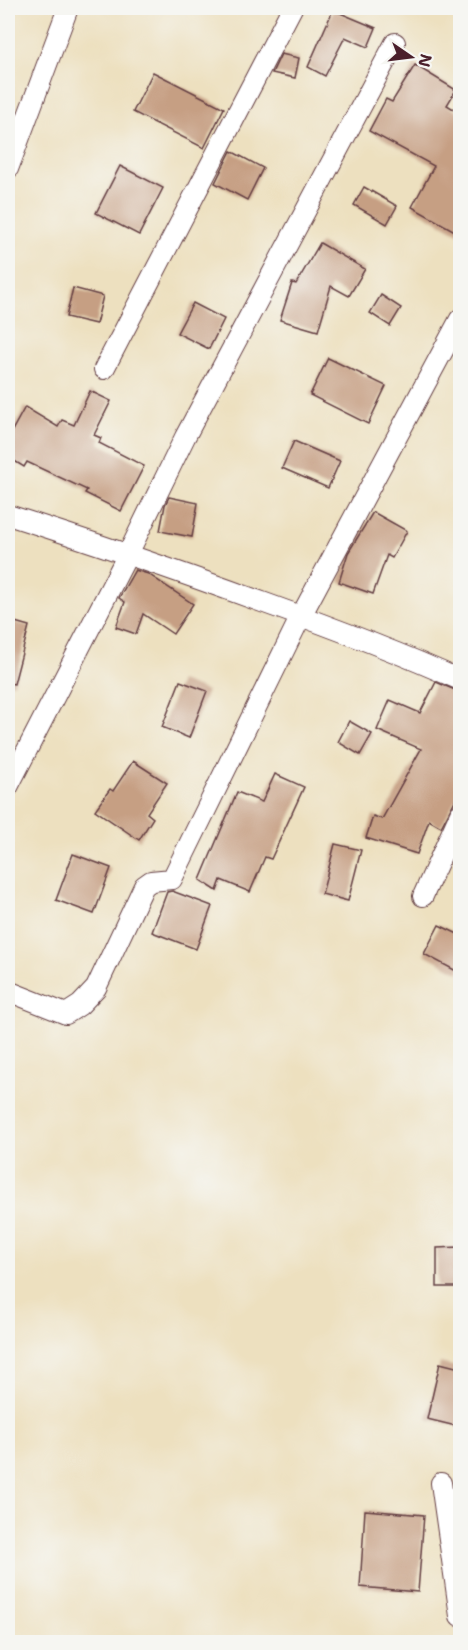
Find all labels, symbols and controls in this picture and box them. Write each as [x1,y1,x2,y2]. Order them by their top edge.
north arrow [381,27,441,87]
text: N [413,52,437,69]

